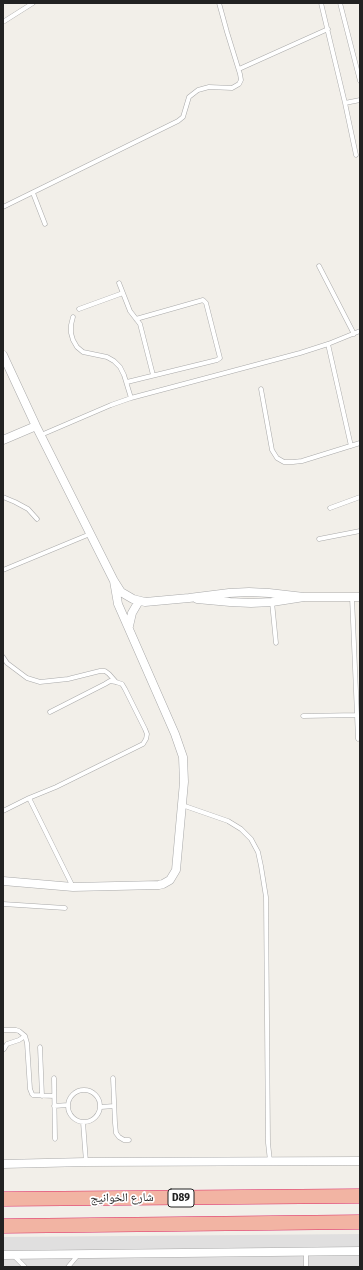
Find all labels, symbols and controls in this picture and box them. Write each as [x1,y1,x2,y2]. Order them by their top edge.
road number: D89 [168,1189,194,1207]
street label: شارع الخوانيج [90,1190,154,1206]

